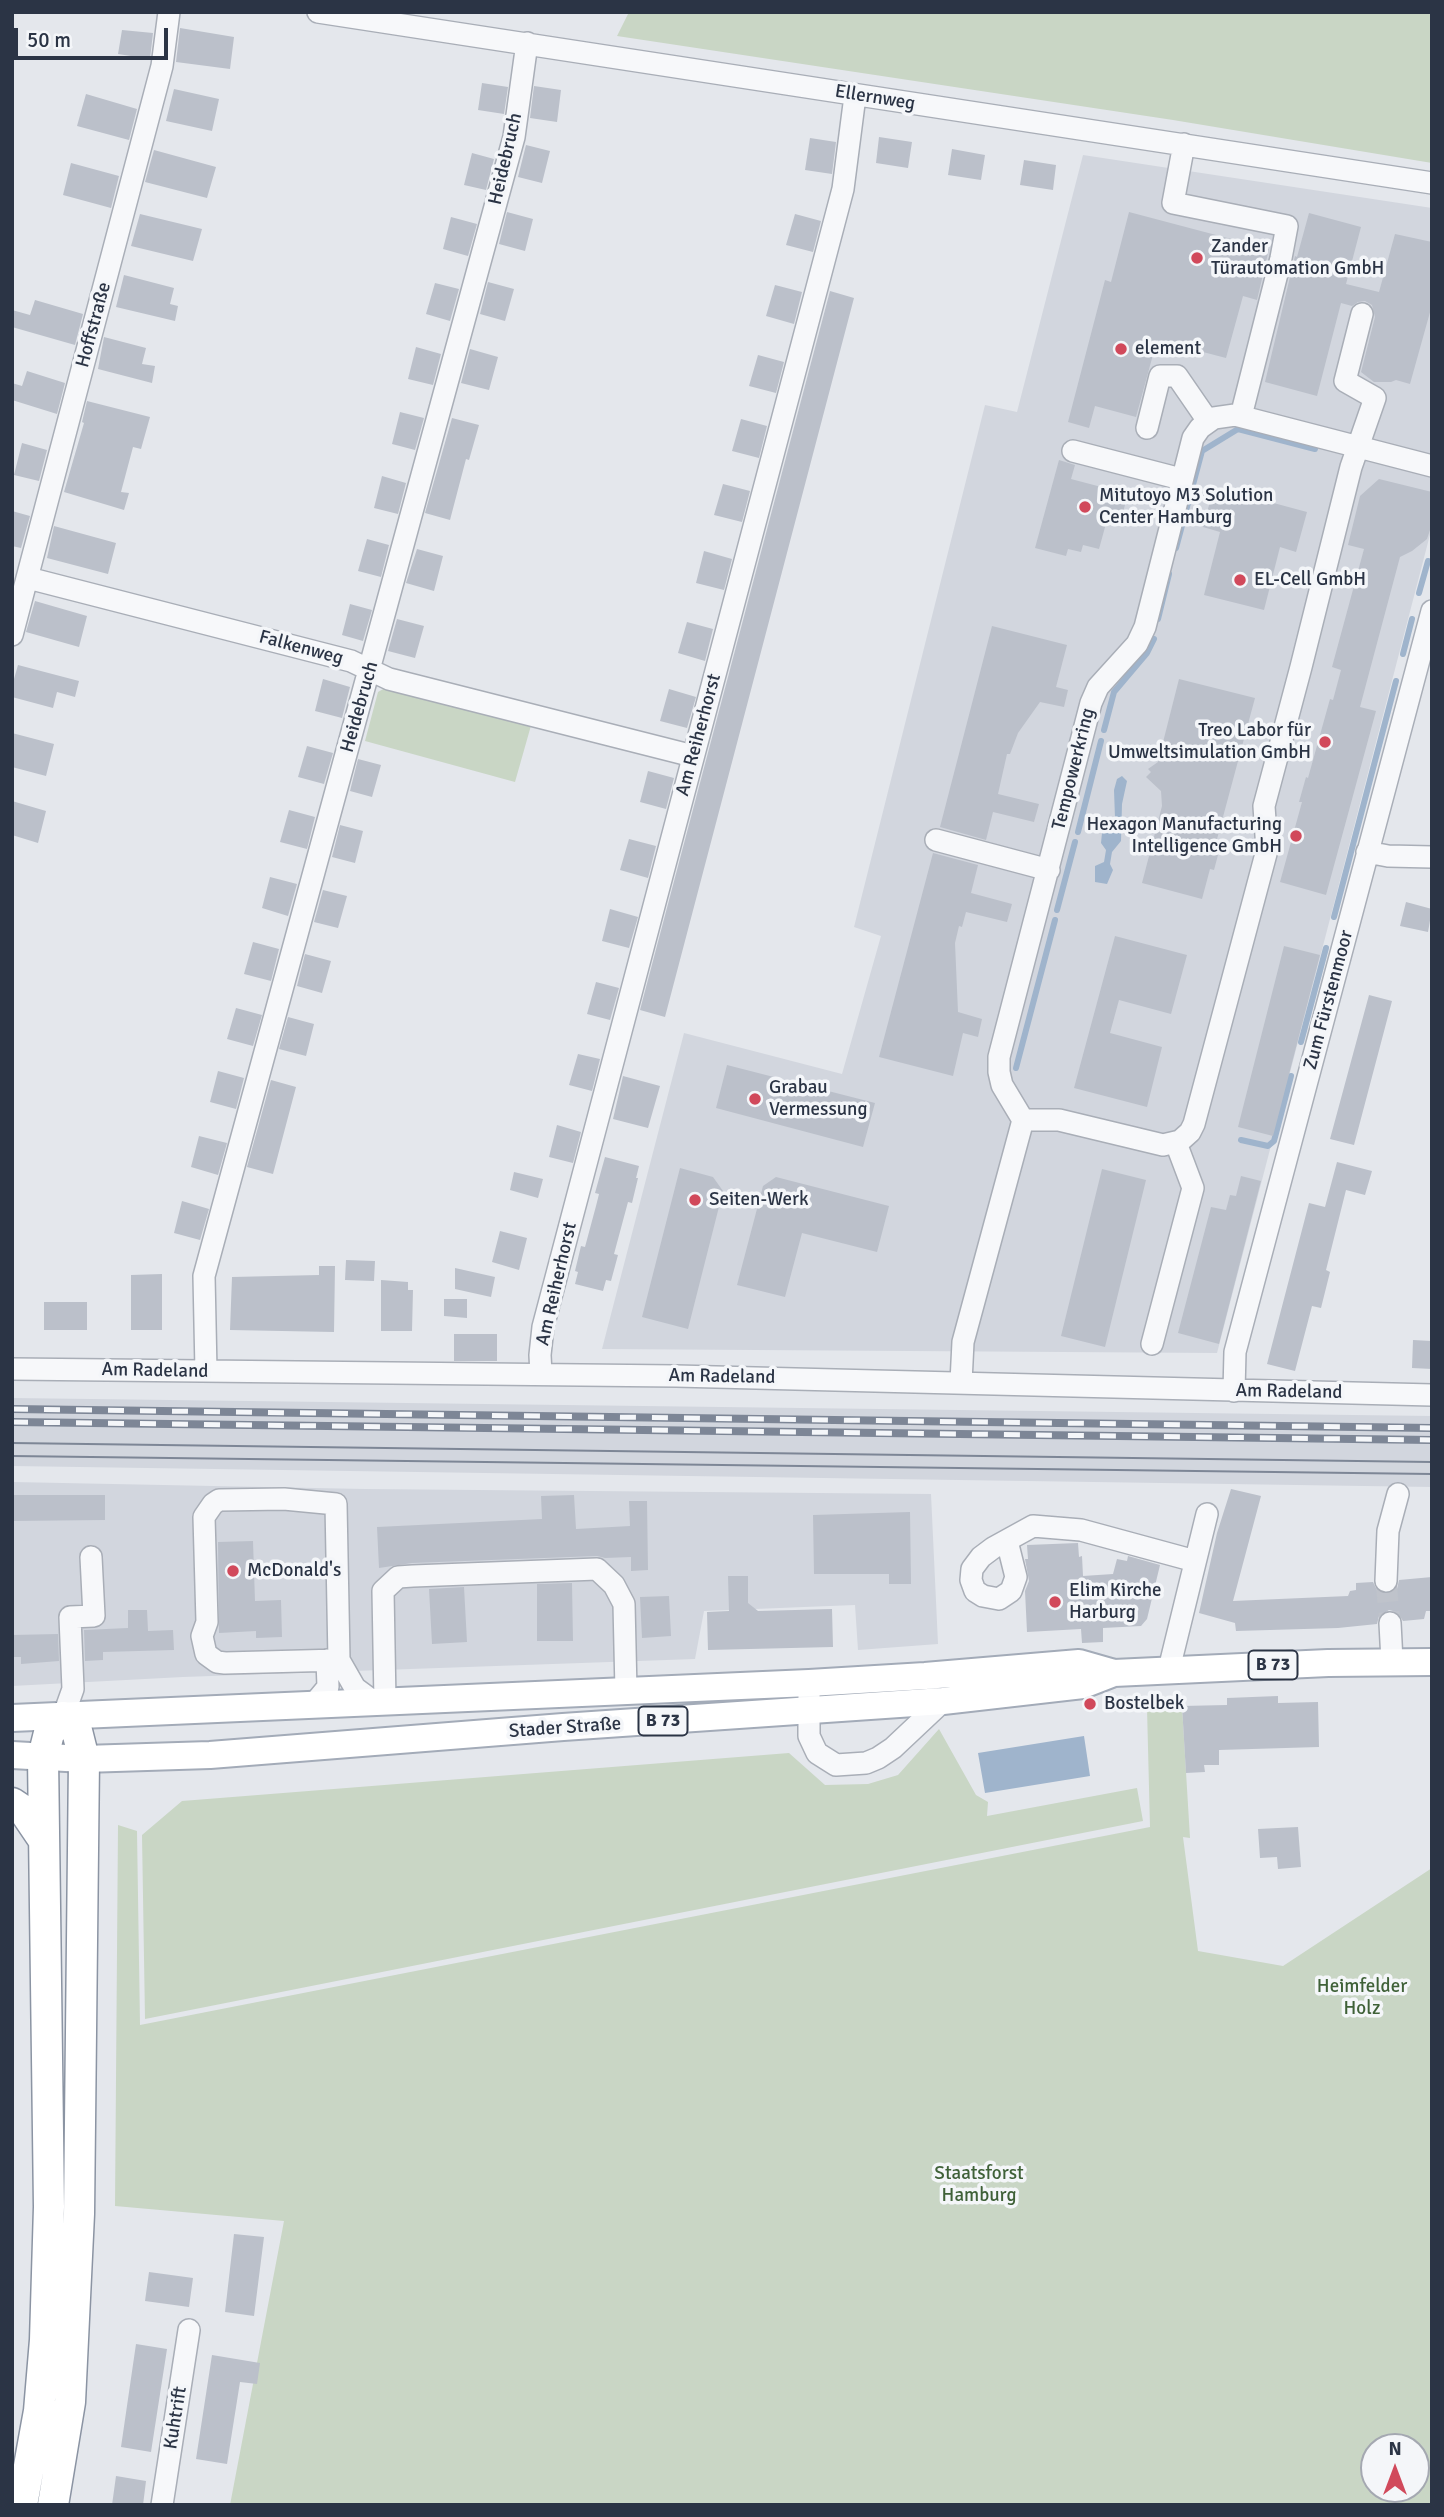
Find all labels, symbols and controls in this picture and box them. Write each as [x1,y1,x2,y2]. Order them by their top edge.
scale bar [18,14,172,58]
text: 50 m [27,27,71,53]
street label: Ellernweg [833,80,917,116]
street label: Heidebruch [484,111,528,207]
place label: Zander Türautomation GmbH [1211,236,1384,280]
marker: Zander Türautomation GmbH [1189,250,1205,266]
street label: Hoffstraße [72,280,116,370]
place label: element [1135,338,1201,360]
marker: element [1113,341,1129,357]
place label: Mitutoyo M3 Solution Center Hamburg [1099,485,1273,529]
marker: Mitutoyo M3 Solution Center Hamburg [1077,499,1093,515]
place label: EL-Cell GmbH [1254,569,1366,591]
marker: EL-Cell GmbH [1232,572,1248,588]
street label: Falkenweg [256,626,346,670]
street label: Heidebruch [336,659,384,755]
street label: Am Reiherhorst [672,671,726,799]
street label: Tempowerkring [1048,706,1100,832]
place label: Treo Labor für Umweltsimulation GmbH [1108,720,1311,764]
marker: Treo Labor für Umweltsimulation GmbH [1317,734,1333,750]
place label: Hexagon Manufacturing Intelligence GmbH [1087,814,1282,858]
marker: Hexagon Manufacturing Intelligence GmbH [1288,828,1304,844]
street label: Zum Fürstenmoor [1299,928,1359,1072]
place label: Grabau Vermessung [769,1077,868,1121]
marker: Grabau Vermessung [747,1091,763,1107]
place label: Seiten-Werk [709,1189,809,1211]
marker: Seiten-Werk [687,1192,703,1208]
street label: Am Reiherhorst [532,1220,582,1348]
street label: Am Radeland [101,1359,209,1383]
street label: Am Radeland [668,1365,776,1389]
street label: Am Radeland [1235,1380,1343,1404]
place label: McDonald's [247,1560,341,1582]
marker: McDonald's [225,1563,241,1579]
place label: Elim Kirche Harburg [1069,1580,1162,1624]
marker: Elim Kirche Harburg [1047,1594,1063,1610]
road number: B 73 [1248,1650,1298,1680]
place label: Bostelbek [1104,1693,1184,1715]
marker: Bostelbek [1082,1696,1098,1712]
road number: B 73 [638,1706,688,1736]
street label: Stader Straße [508,1713,622,1743]
park label: Heimfelder Holz [1317,1976,1407,2020]
park label: Staatsforst Hamburg [934,2163,1024,2207]
street label: Kuhtrift [160,2385,192,2451]
north arrow [1360,2433,1430,2503]
text: N [1388,2437,1402,2461]

